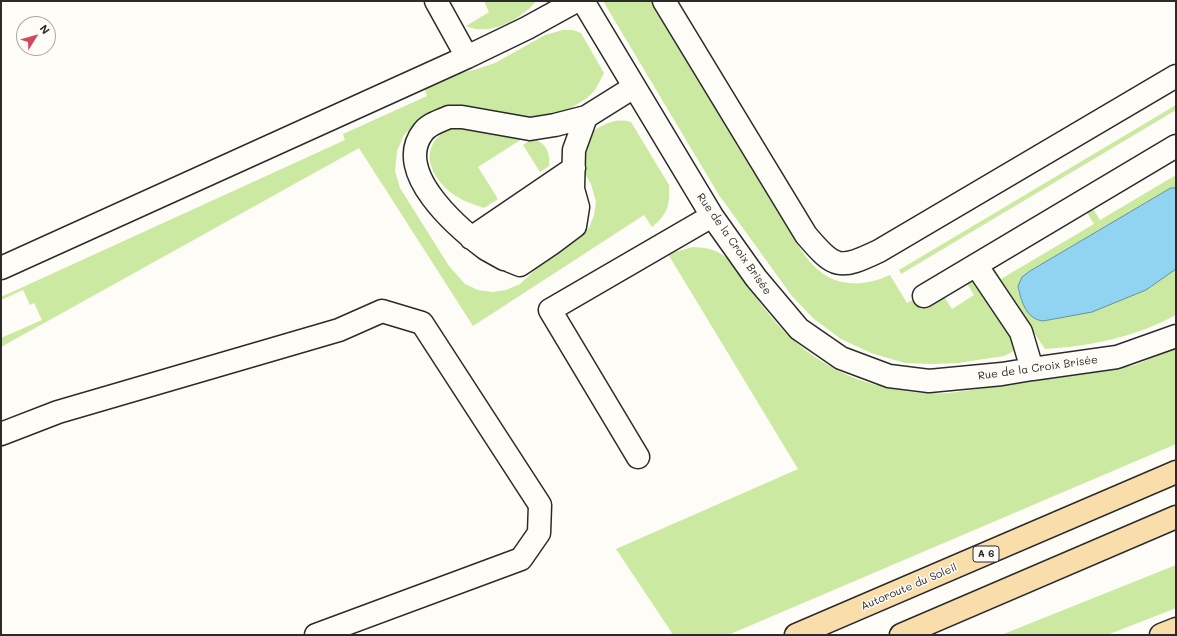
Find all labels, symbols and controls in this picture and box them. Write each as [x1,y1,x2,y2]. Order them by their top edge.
north arrow [16,16,56,56]
text: N [37,21,54,37]
street label: Rue de la Croix Brisée [694,191,774,297]
street label: Rue de la Croix Brisée [977,353,1099,383]
road number: A 6 [973,546,999,562]
street label: Autoroute du Soleil [859,561,959,613]

